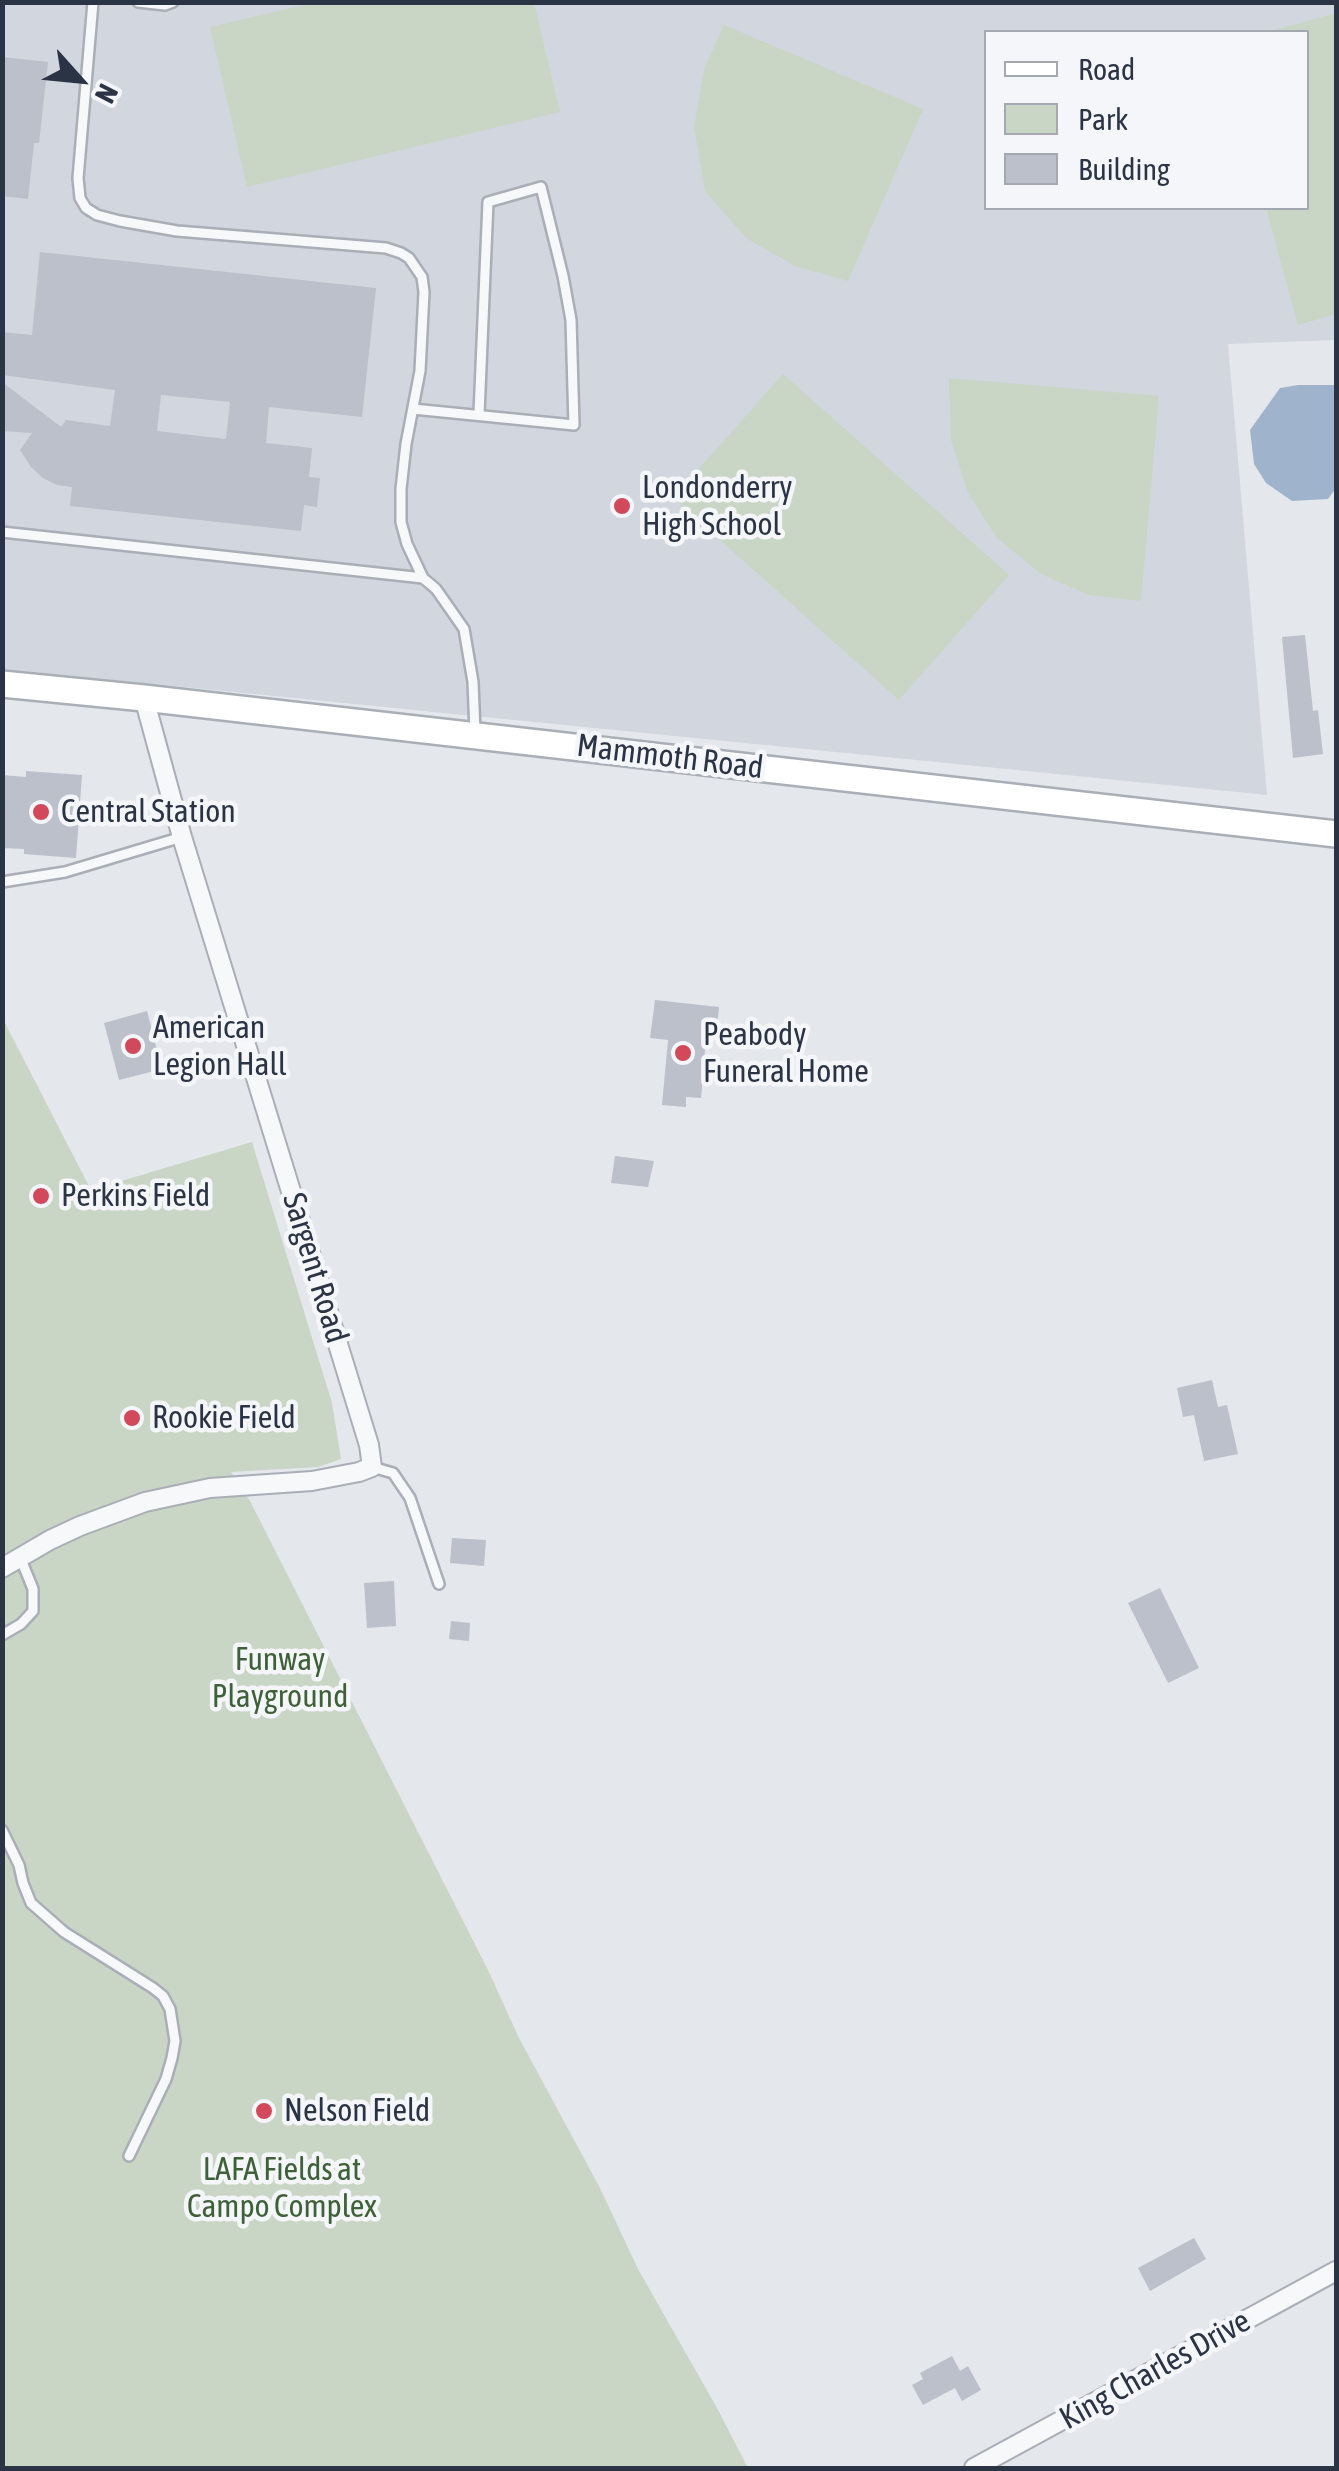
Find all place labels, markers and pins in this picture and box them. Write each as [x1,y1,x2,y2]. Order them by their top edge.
place label: Londonderry High School [642,469,792,544]
marker: Londonderry High School [611,495,633,517]
place label: Central Station [61,793,236,831]
marker: Central Station [30,801,52,823]
place label: American Legion Hall [153,1009,286,1084]
place label: Peabody Funeral Home [703,1016,869,1091]
marker: American Legion Hall [122,1035,144,1057]
marker: Peabody Funeral Home [672,1042,694,1064]
place label: Perkins Field [61,1177,210,1215]
marker: Perkins Field [30,1185,52,1207]
place label: Rookie Field [152,1399,296,1437]
marker: Rookie Field [121,1407,143,1429]
place label: Nelson Field [284,2092,430,2130]
marker: Nelson Field [253,2100,275,2122]

